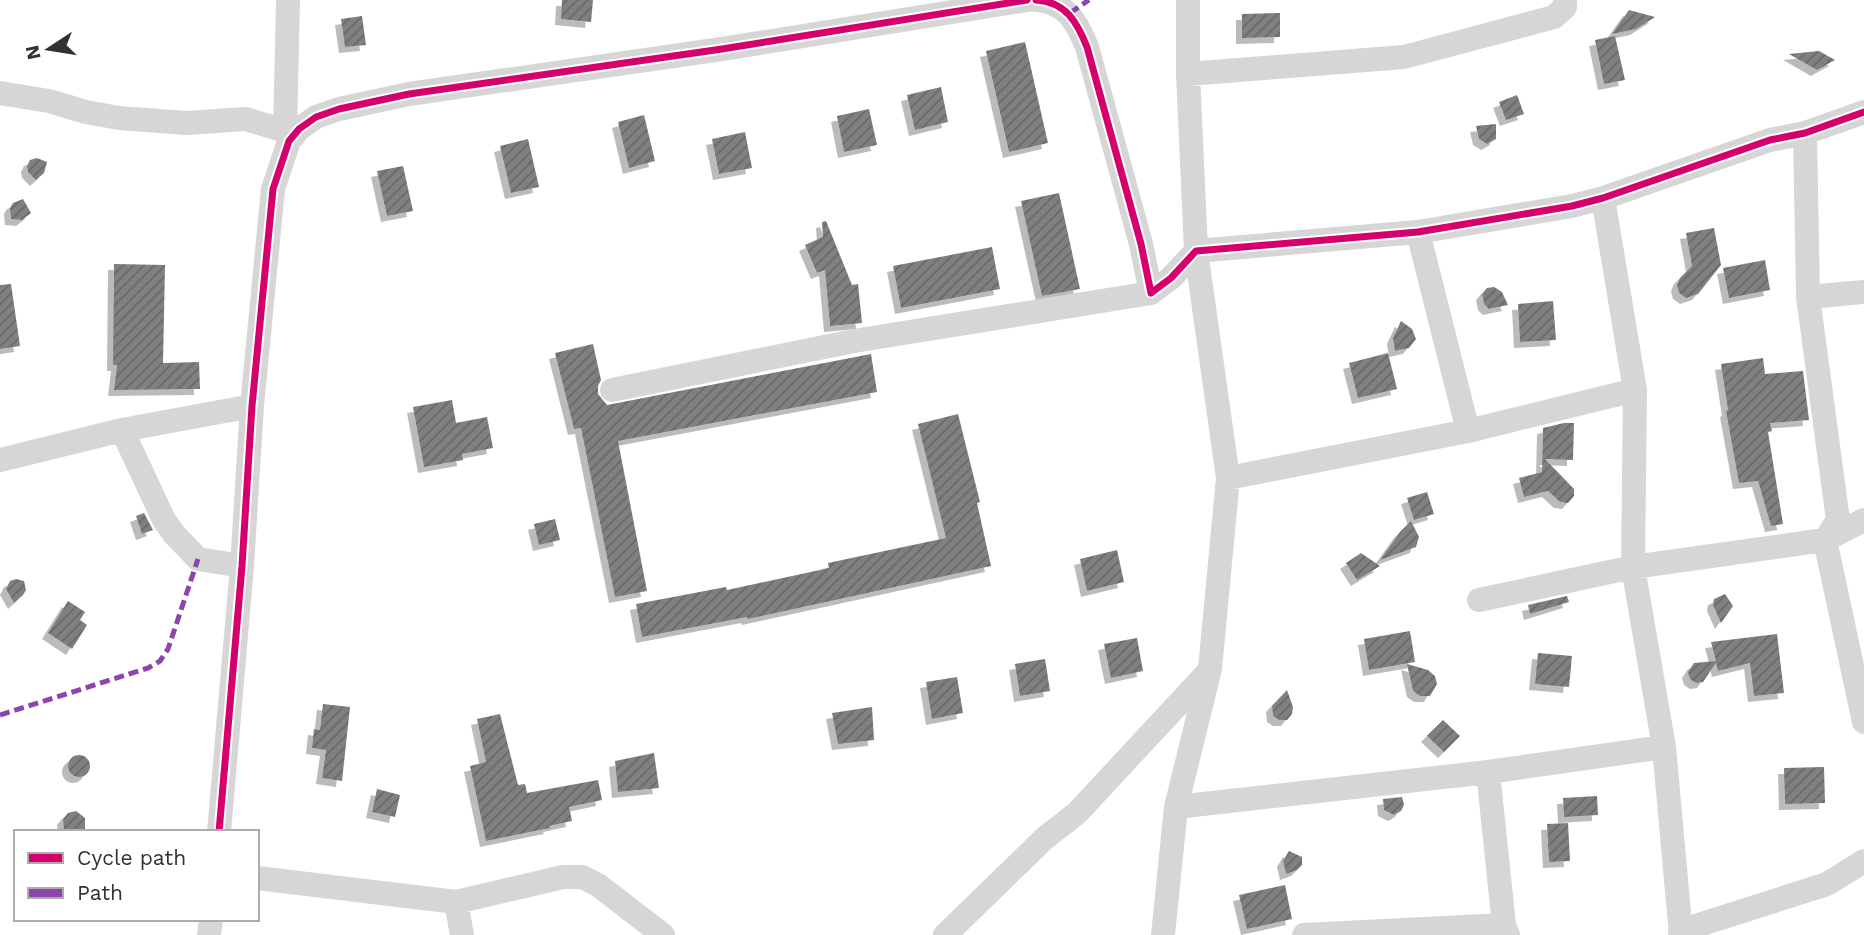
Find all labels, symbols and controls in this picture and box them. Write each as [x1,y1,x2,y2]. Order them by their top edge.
north arrow [14,14,84,84]
text: N [20,43,46,62]
legend [14,830,259,921]
text: Cycle path [77,845,186,870]
text: Path [77,880,123,905]

